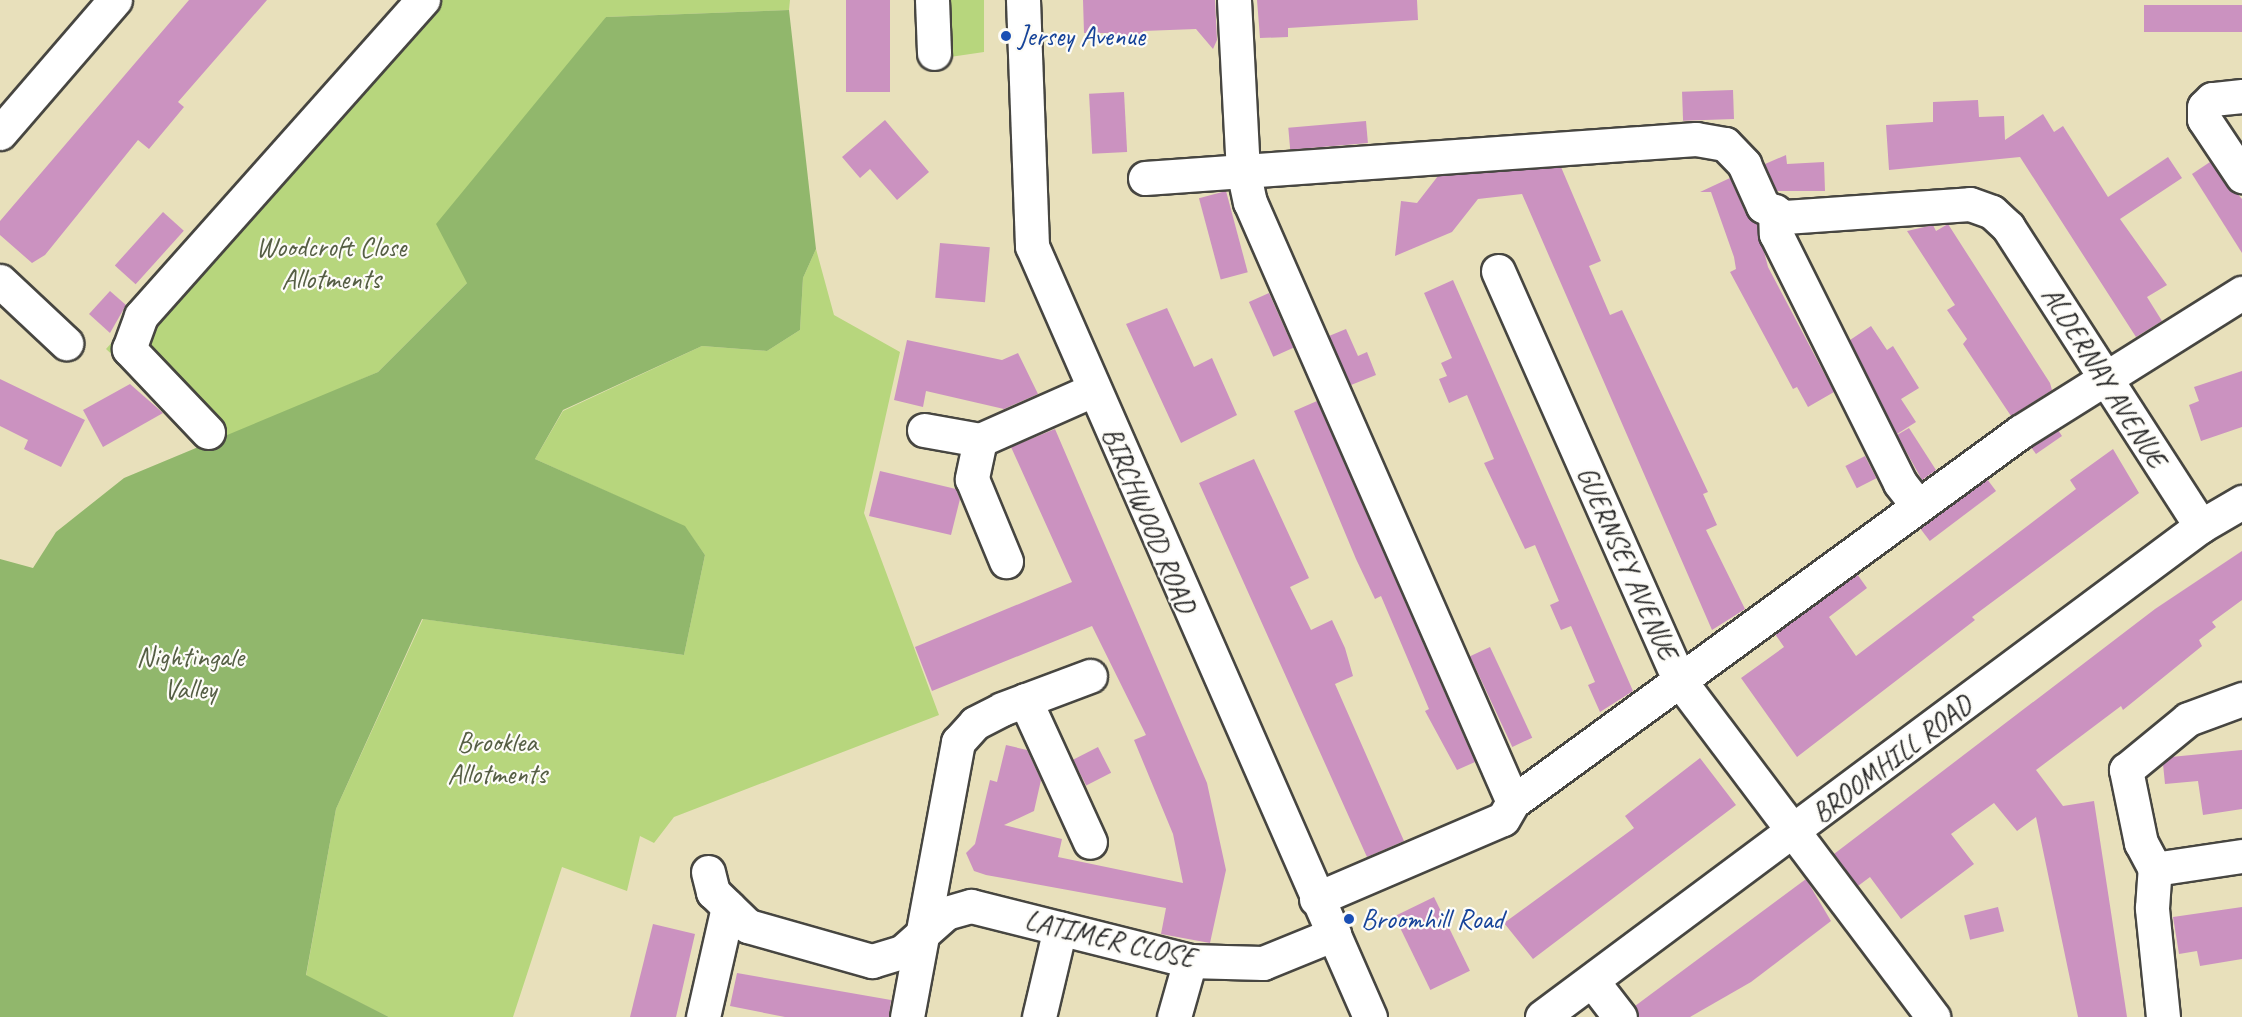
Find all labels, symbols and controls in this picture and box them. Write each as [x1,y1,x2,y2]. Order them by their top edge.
place label: Jersey Avenue [1018,19,1145,53]
marker: Jersey Avenue [999,29,1013,43]
park label: Woodcroft Close Allotments [256,230,406,296]
street label: ALDERNAY AVENUE [2035,281,2173,473]
street label: BIRCHWOOD ROAD [1095,422,1203,618]
street label: GUERNSEY AVENUE [1570,462,1684,664]
park label: Nightingale Valley [136,640,244,706]
street label: BROOMHILL ROAD [1805,688,1979,830]
park label: Brooklea Allotments [448,725,546,791]
place label: Broomhill Road [1361,902,1504,936]
street label: LATIMER CLOSE [1022,903,1198,975]
marker: Broomhill Road [1342,912,1356,926]

